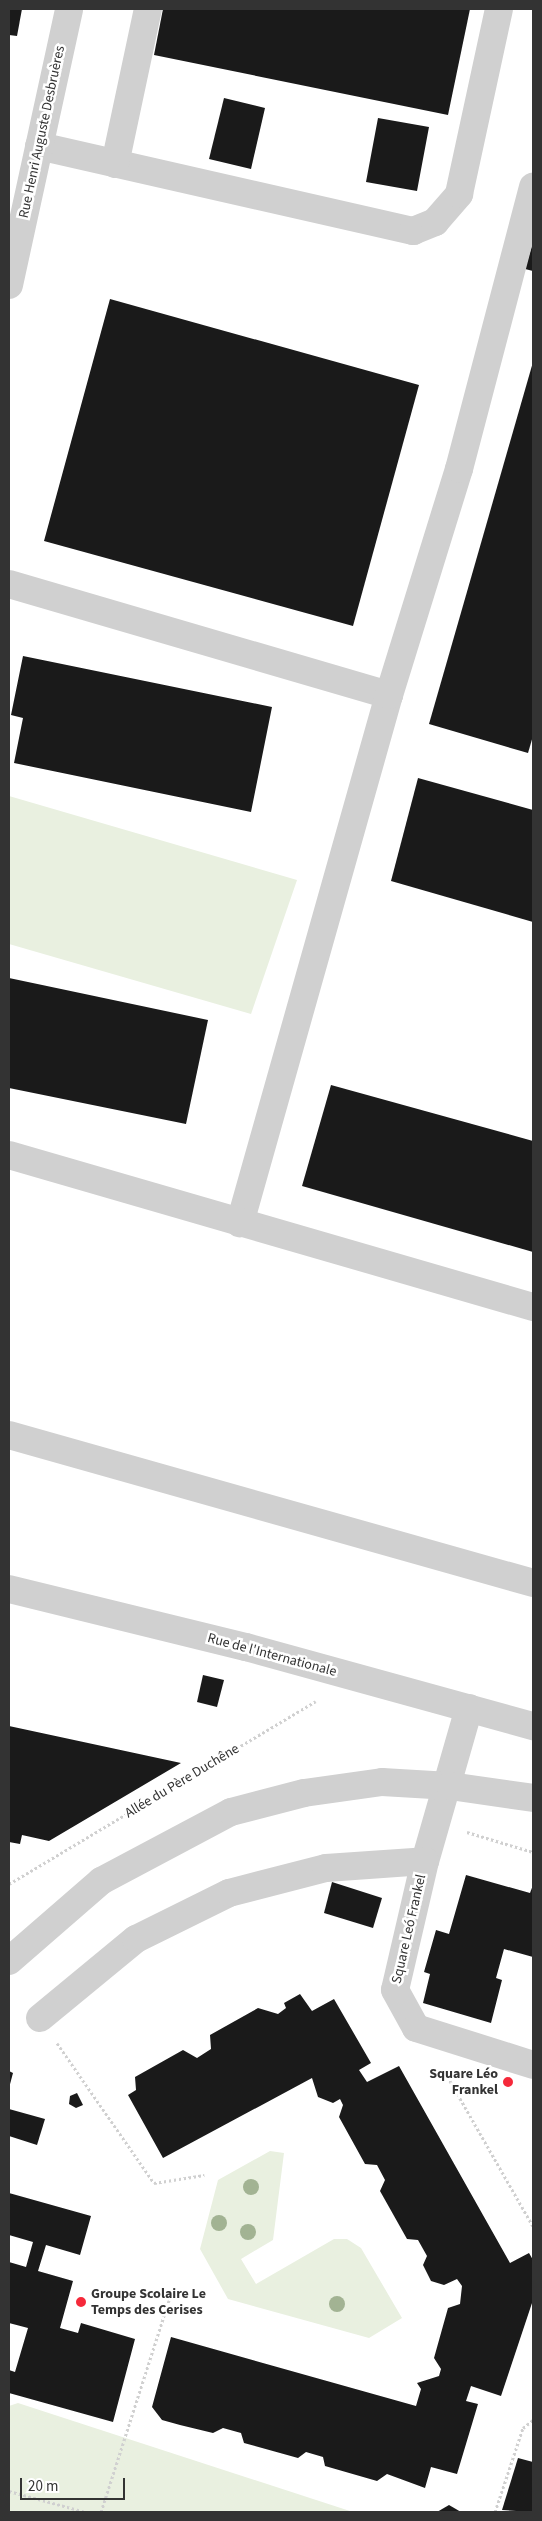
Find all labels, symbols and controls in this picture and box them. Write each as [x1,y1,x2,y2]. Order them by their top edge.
street label: Rue Henri Auguste Desbruères [15,44,69,220]
street label: Rue de l'Internationale [206,1630,338,1680]
street label: Allée du Père Duchêne [122,1740,242,1822]
street label: Square Leó Frankel [388,1873,430,1985]
place label: Square Léo Frankel [429,2066,498,2098]
marker: Square Léo Frankel [502,2076,514,2088]
place label: Groupe Scolaire Le Temps des Cerises [91,2286,206,2318]
marker: Groupe Scolaire Le Temps des Cerises [75,2296,87,2308]
scale bar [22,2468,128,2500]
text: 20 m [28,2476,58,2497]

